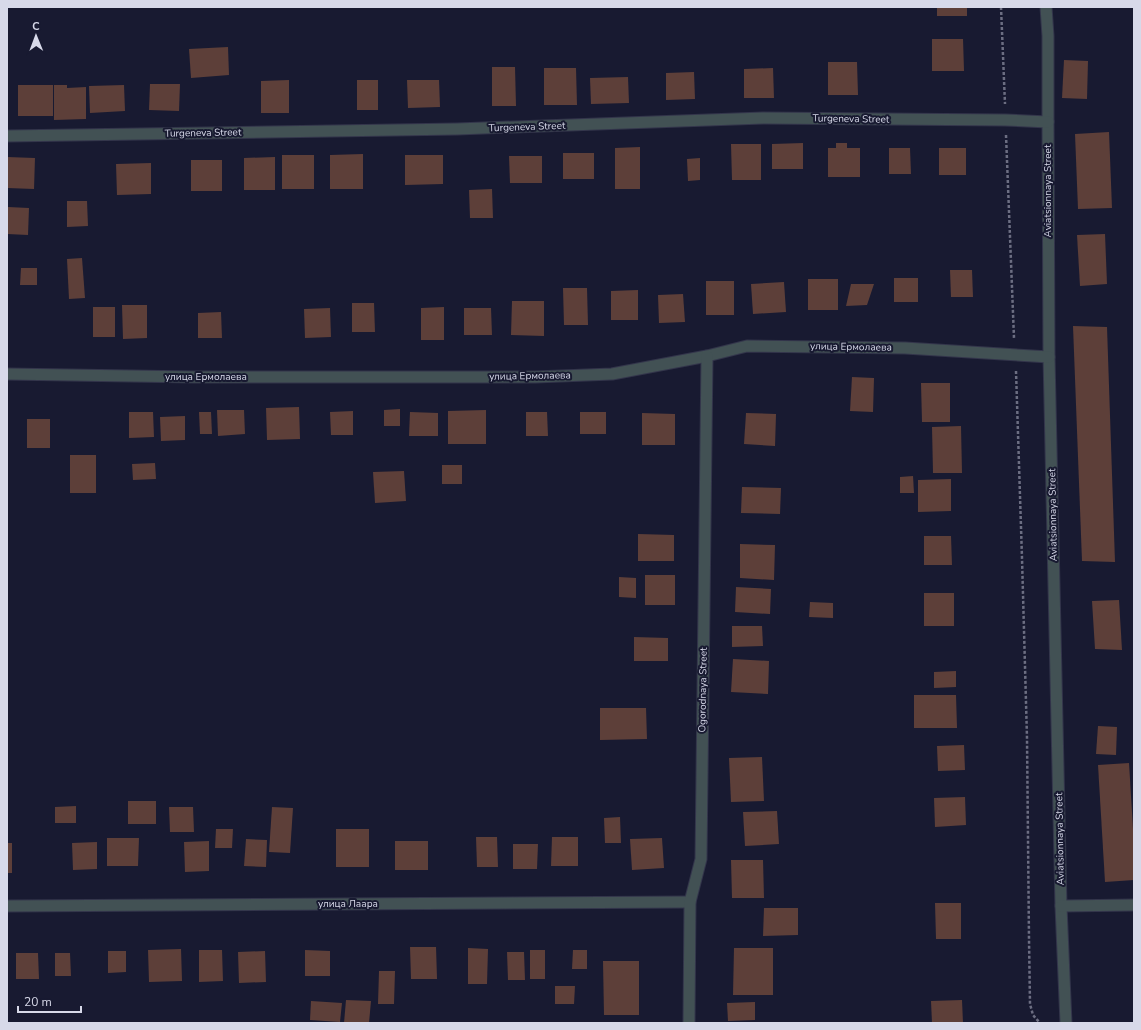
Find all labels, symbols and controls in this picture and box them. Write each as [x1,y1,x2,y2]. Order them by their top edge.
north arrow [16,16,56,56]
text: С [32,19,40,34]
street label: Turgeneva Street [813,111,890,127]
street label: Turgeneva Street [488,119,566,135]
street label: Turgeneva Street [165,125,242,141]
street label: Aviatsionnaya Street [1041,144,1055,237]
street label: улица Ермолаева [810,339,892,355]
street label: улица Ермолаева [489,368,571,384]
street label: улица Ермолаева [165,370,247,384]
street label: Aviatsionnaya Street [1045,468,1061,562]
street label: Ogorodnaya Street [695,647,711,733]
street label: Aviatsionnaya Street [1052,792,1068,886]
street label: улица Лаара [318,897,378,911]
scale bar [18,988,81,1014]
text: 20 m [24,994,52,1010]

